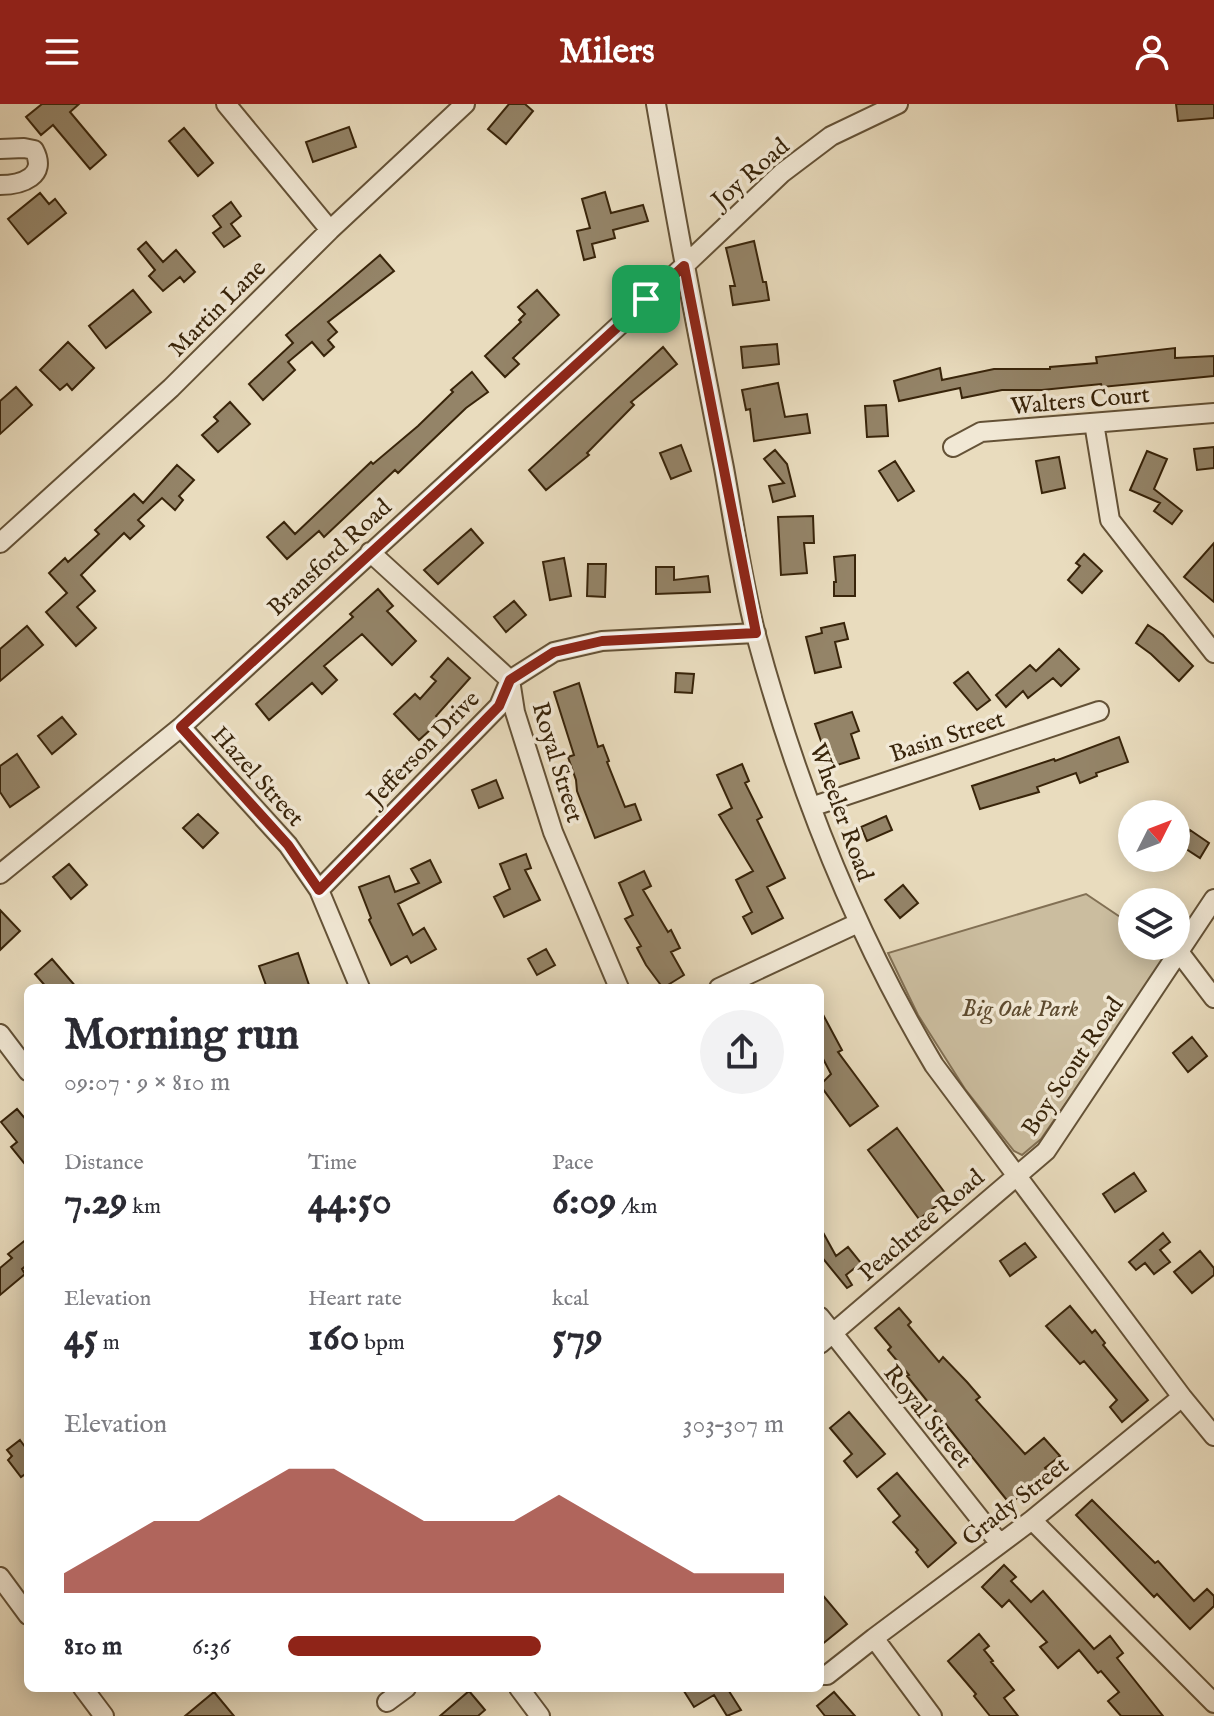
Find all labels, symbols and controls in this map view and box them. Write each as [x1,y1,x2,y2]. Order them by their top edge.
text: Milers [559,29,655,75]
icon: menu [40,30,84,74]
icon: person [1130,30,1174,74]
street label: Joy Road [703,132,796,218]
street label: Martin Lane [163,254,273,364]
pin [612,265,680,333]
icon: arrive [624,277,668,321]
street label: Walters Court [1009,380,1151,423]
street label: Bransford Road [261,492,399,624]
street label: Jefferson Drive [359,684,487,816]
street label: Royal Street [524,698,590,826]
street label: Basin Street [886,704,1009,771]
street label: Hazel Street [204,720,310,834]
street label: Wheeler Road [801,739,880,886]
north arrow [1118,800,1190,872]
map controls [1118,800,1190,960]
button: layers [1118,888,1190,960]
street label: Boy Scout Road [1015,991,1131,1142]
park label: Big Oak Park [962,994,1079,1025]
text: Morning run [64,1008,299,1064]
button: share [700,1010,784,1094]
text: 09:07 · 9 × 810 m [64,1066,230,1099]
text: Distance [64,1149,144,1177]
text: Time [308,1149,357,1177]
text: Pace [552,1149,594,1177]
street label: Peachtree Road [853,1163,991,1289]
text: 7.29 [64,1177,128,1228]
text: 44:50 [308,1177,392,1228]
text: 6:09 [552,1177,617,1228]
text: km [128,1193,161,1221]
text: /km [617,1193,658,1221]
text: Elevation [64,1285,151,1313]
text: Heart rate [308,1285,402,1313]
text: kcal [552,1285,589,1313]
text: 45 [64,1313,98,1364]
text: 160 [308,1313,359,1364]
text: 579 [552,1313,603,1364]
text: m [98,1329,120,1357]
text: bpm [359,1329,405,1357]
street label: Royal Street [876,1359,978,1475]
text: Elevation [64,1408,167,1441]
text: 303–307 m [683,1408,784,1441]
street label: Grady Street [956,1451,1076,1554]
text: 810 m [64,1630,122,1663]
text: 6:36 [192,1630,231,1663]

